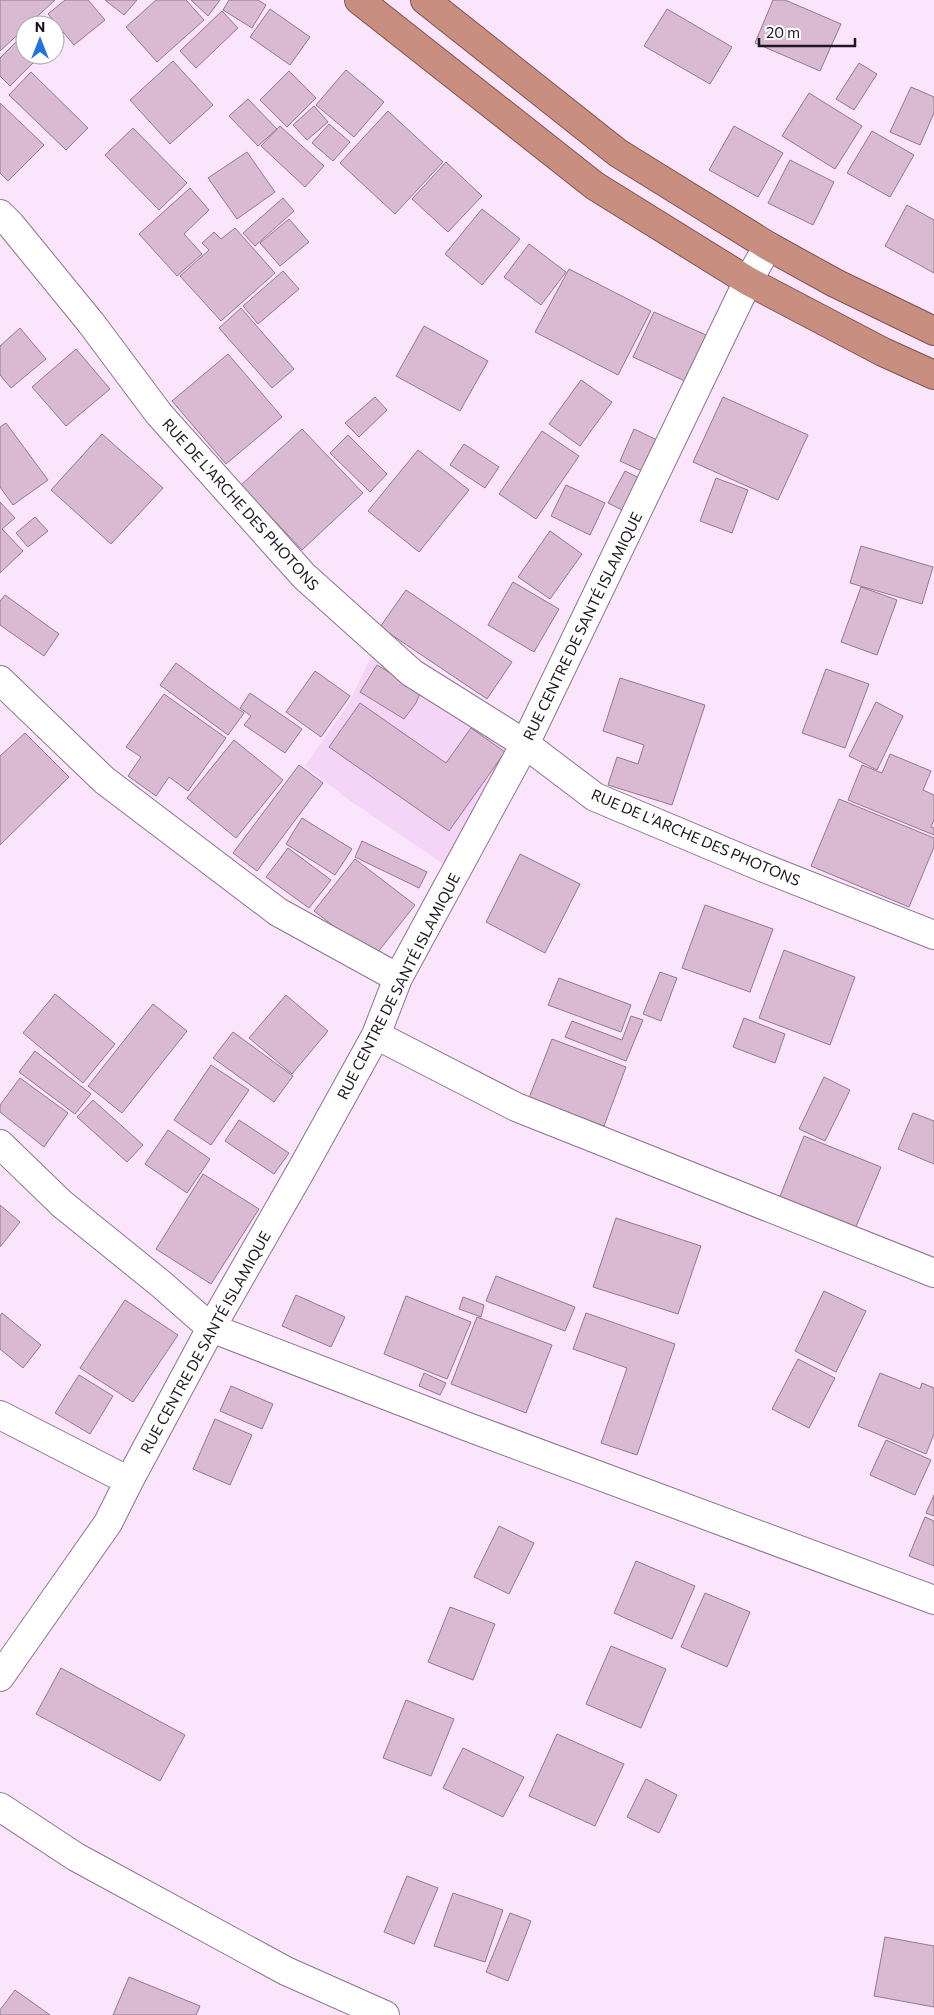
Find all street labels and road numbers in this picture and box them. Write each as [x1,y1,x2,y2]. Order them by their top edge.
street label: RUE DE L'ARCHE DES PHOTONS [159,414,323,594]
street label: RUE CENTRE DE SANTÉ ISLAMIQUE [518,508,645,743]
street label: RUE DE L'ARCHE DES PHOTONS [589,785,803,889]
street label: RUE CENTRE DE SANTÉ ISLAMIQUE [332,869,463,1102]
street label: RUE CENTRE DE SANTÉ ISLAMIQUE [135,1227,274,1456]

